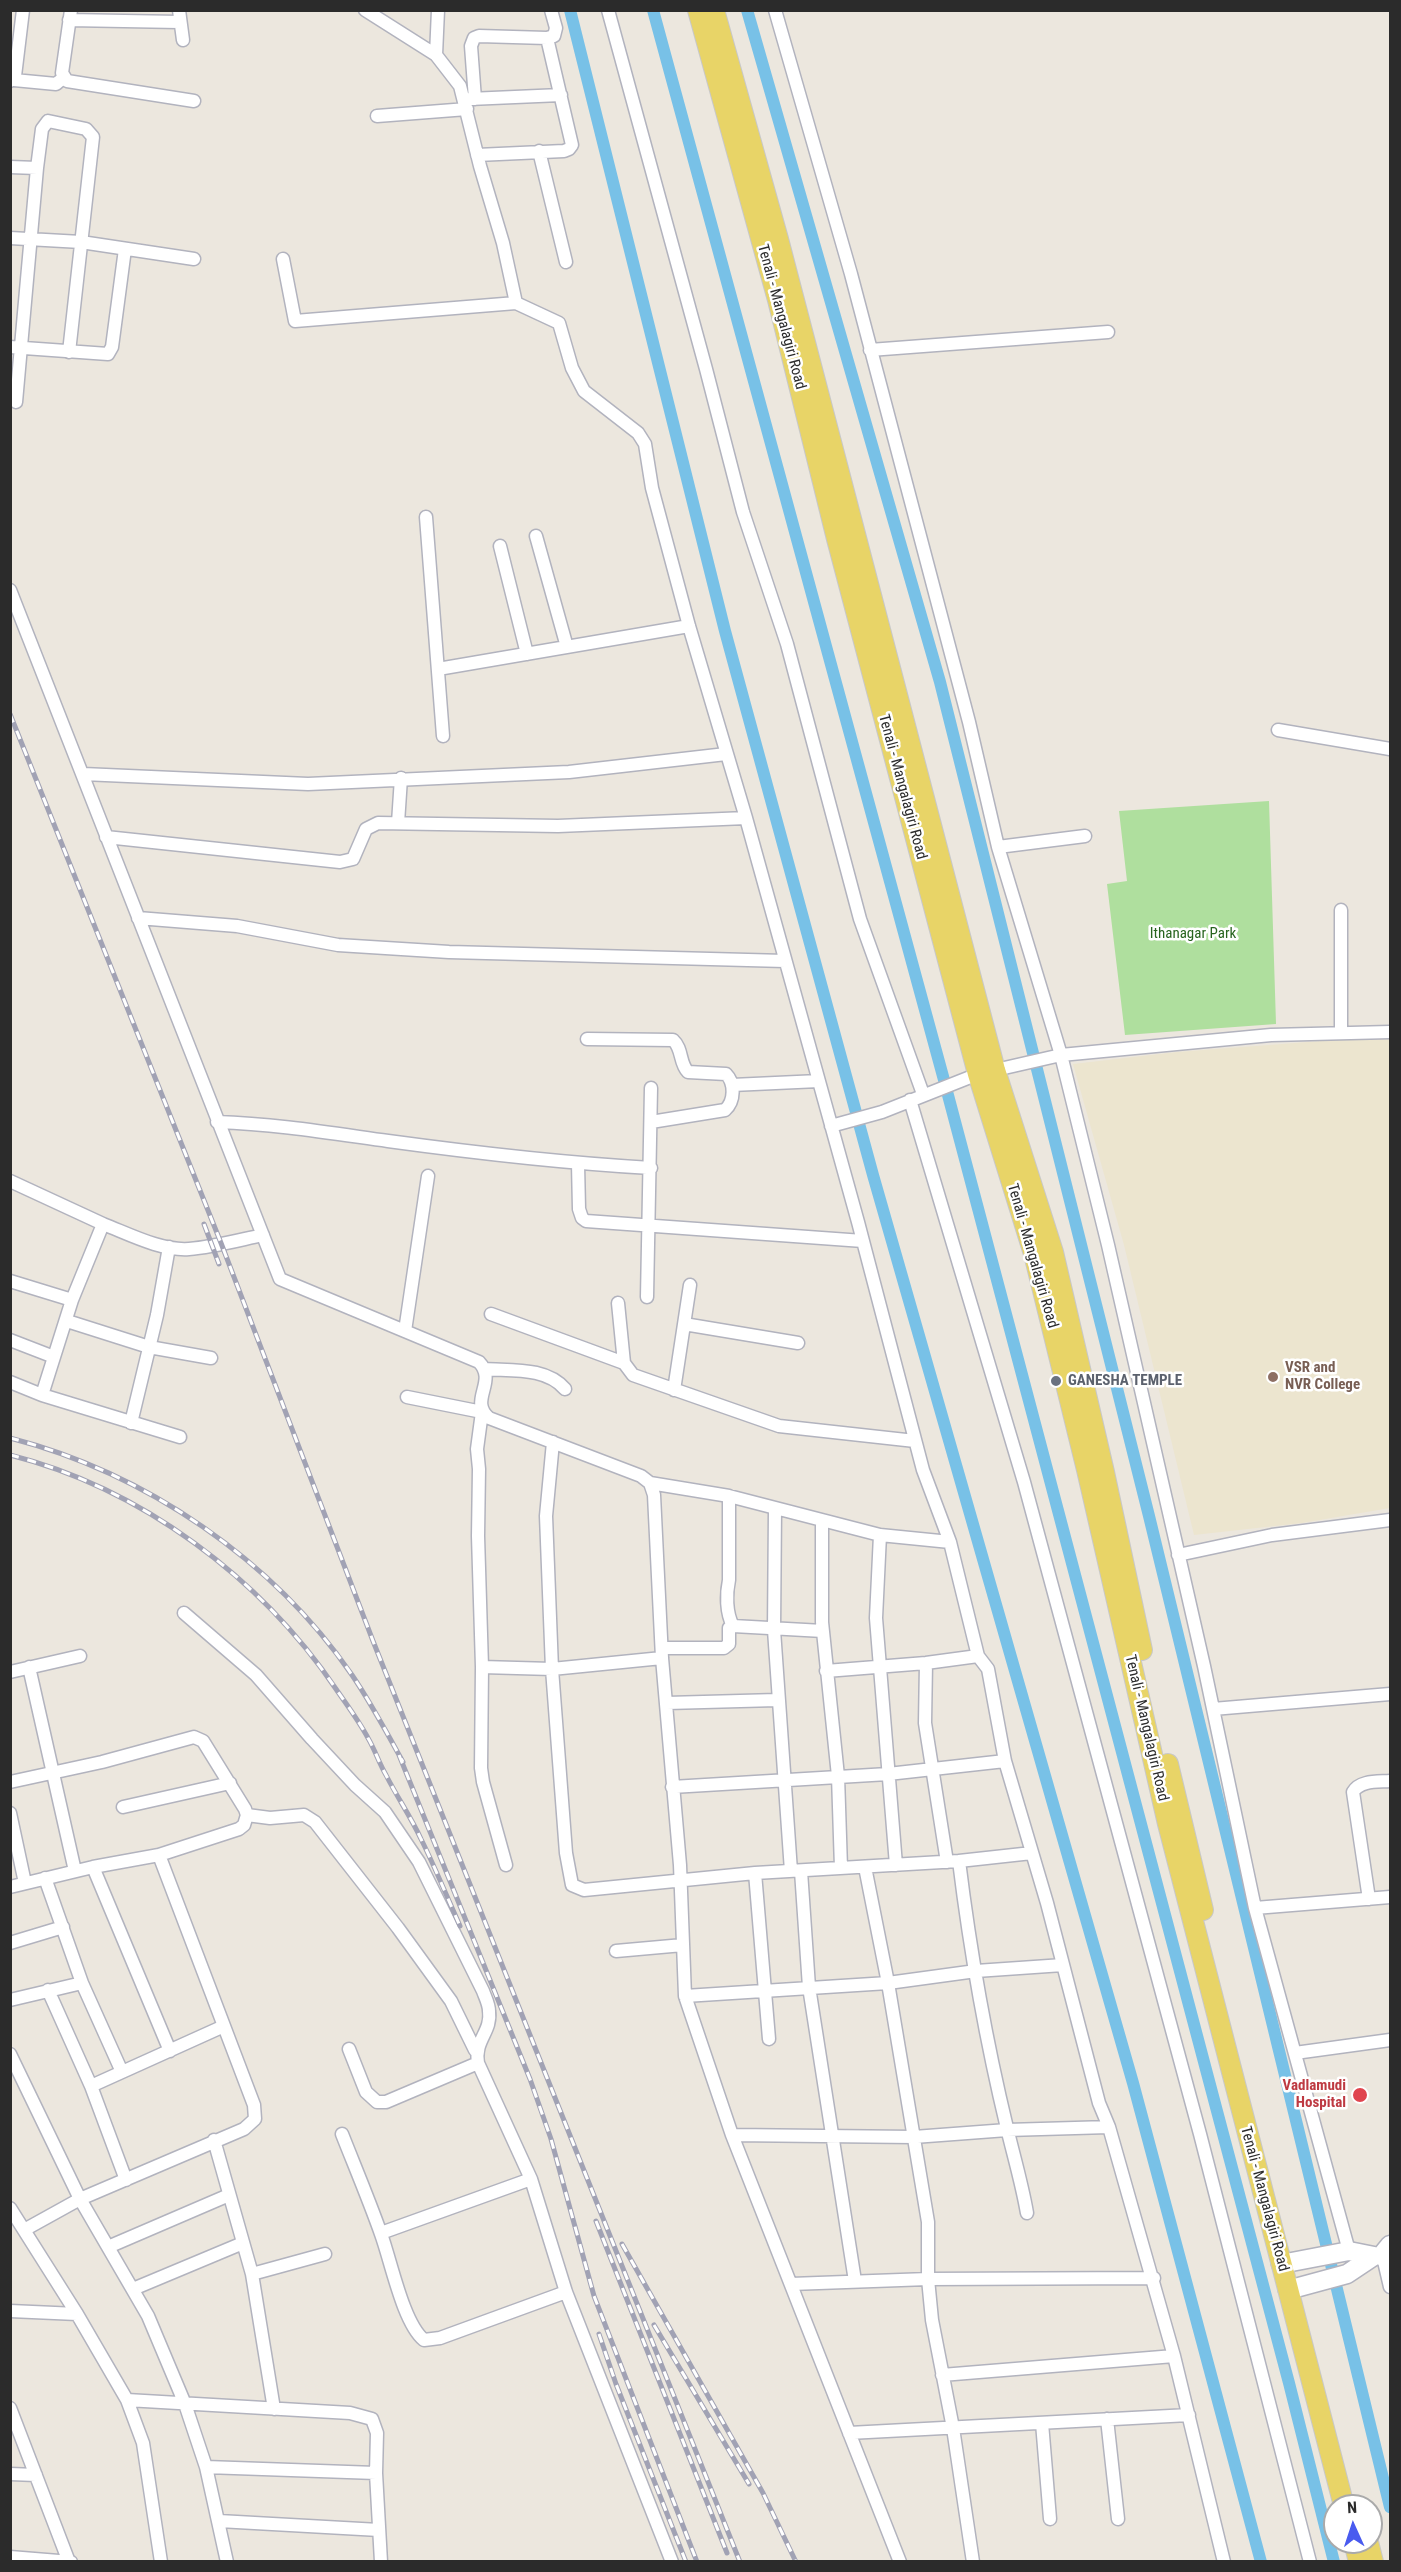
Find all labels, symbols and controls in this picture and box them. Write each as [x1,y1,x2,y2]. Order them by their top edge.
street label: Tenali - Mangalagiri Road [753,242,809,392]
street label: Tenali - Mangalagiri Road [874,712,930,862]
park label: Ithanagar Park [1150,925,1236,943]
street label: Tenali - Mangalagiri Road [1003,1182,1061,1330]
place label: VSR and NVR College [1285,1359,1360,1394]
marker: VSR and NVR College [1266,1370,1280,1384]
place label: GANESHA TEMPLE [1068,1372,1182,1390]
marker: GANESHA TEMPLE [1049,1374,1063,1388]
street label: Tenali - Mangalagiri Road [1120,1653,1172,1803]
place label: Vadlamudi Hospital [1283,2077,1346,2112]
marker: Vadlamudi Hospital [1351,2086,1369,2104]
street label: Tenali - Mangalagiri Road [1236,2124,1292,2274]
north arrow [1323,2494,1383,2554]
text: N [1347,2498,1358,2517]

